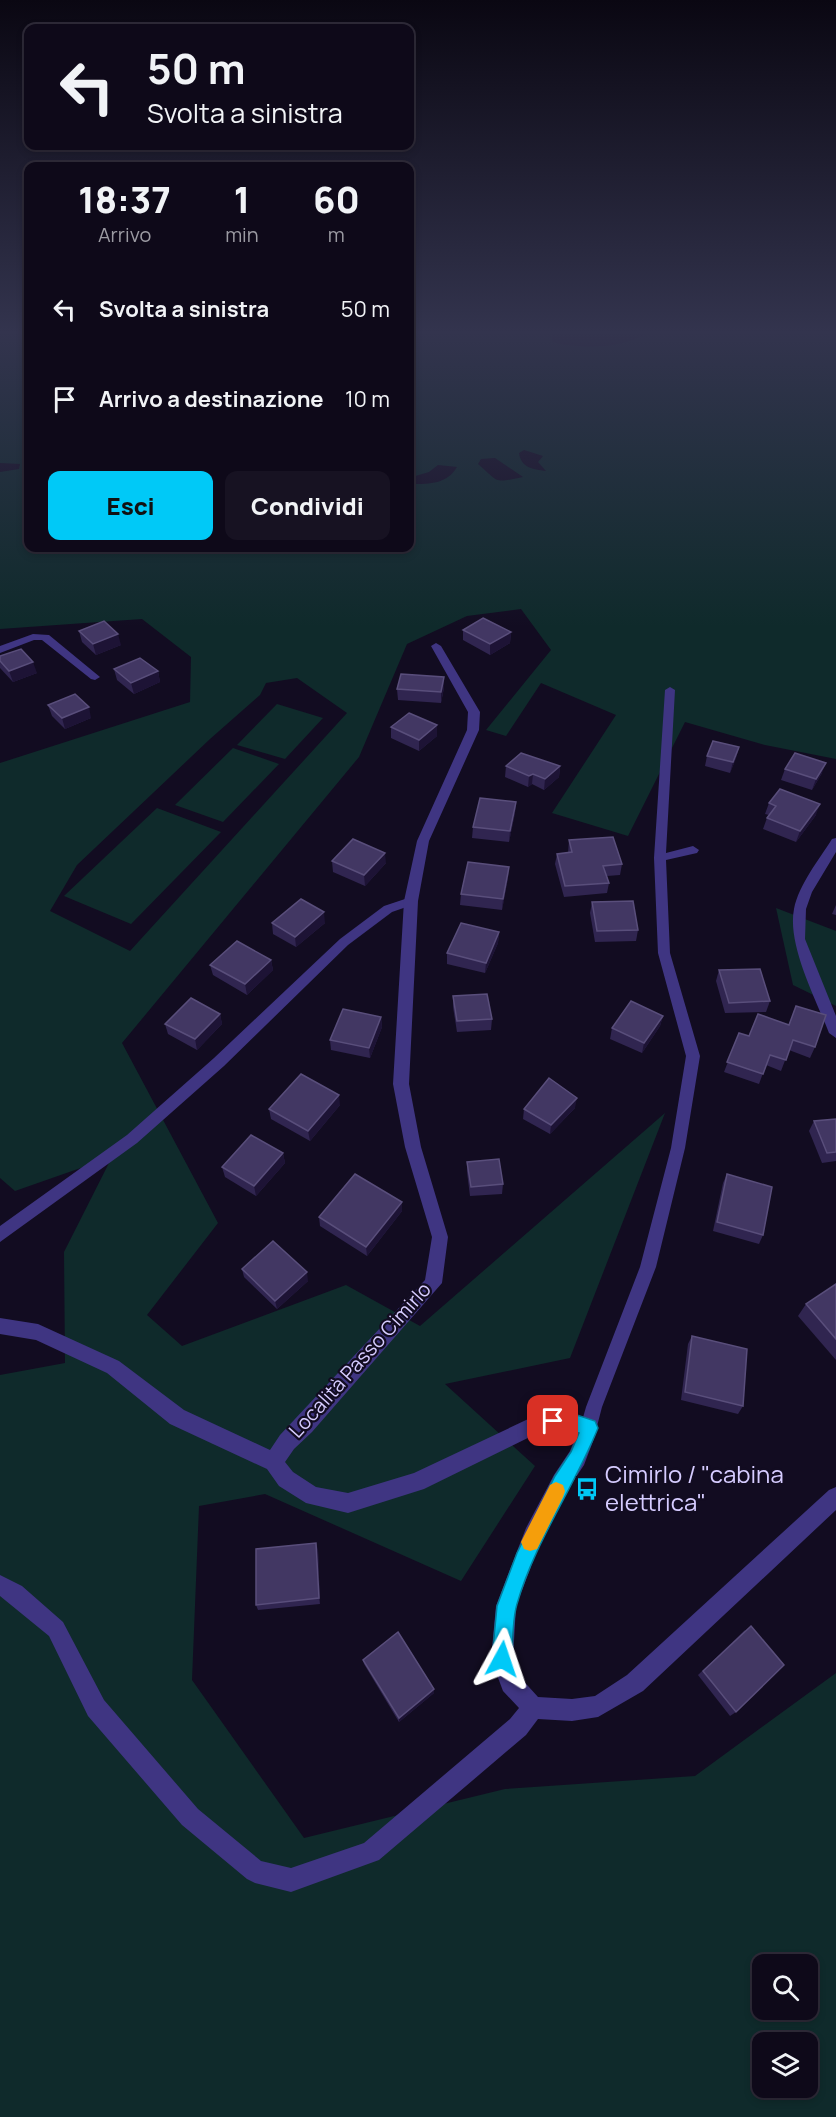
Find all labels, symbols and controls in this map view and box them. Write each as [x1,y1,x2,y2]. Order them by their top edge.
text: 50 m [147,39,245,97]
icon: left [48,48,126,126]
text: Svolta a sinistra [147,94,343,131]
text: 18:37 [78,175,171,224]
text: 1 [234,175,250,224]
text: 60 [313,175,360,224]
text: Arrivo [98,221,151,248]
text: min [225,221,259,248]
text: m [328,221,345,248]
icon: left [48,293,81,326]
text: Svolta a sinistra [99,294,269,324]
text: 50 m [341,294,390,324]
icon: arrive [48,383,81,416]
text: Arrivo a destinazione [99,384,323,414]
text: 10 m [345,384,390,414]
button: Esci [48,471,213,540]
button: Condividi [225,471,390,540]
street label: Località Passo Cimirlo [283,1276,437,1443]
pin [527,1395,578,1446]
icon: arrive [536,1404,569,1437]
place label: Cimirlo / "cabina elettrica" [605,1457,784,1518]
bus stop icon: Cimirlo / "cabina elettrica" [574,1476,600,1502]
position arrow [470,1627,534,1691]
map controls [752,1954,818,2098]
button: search [752,1954,818,2020]
button: layers [752,2032,818,2098]

